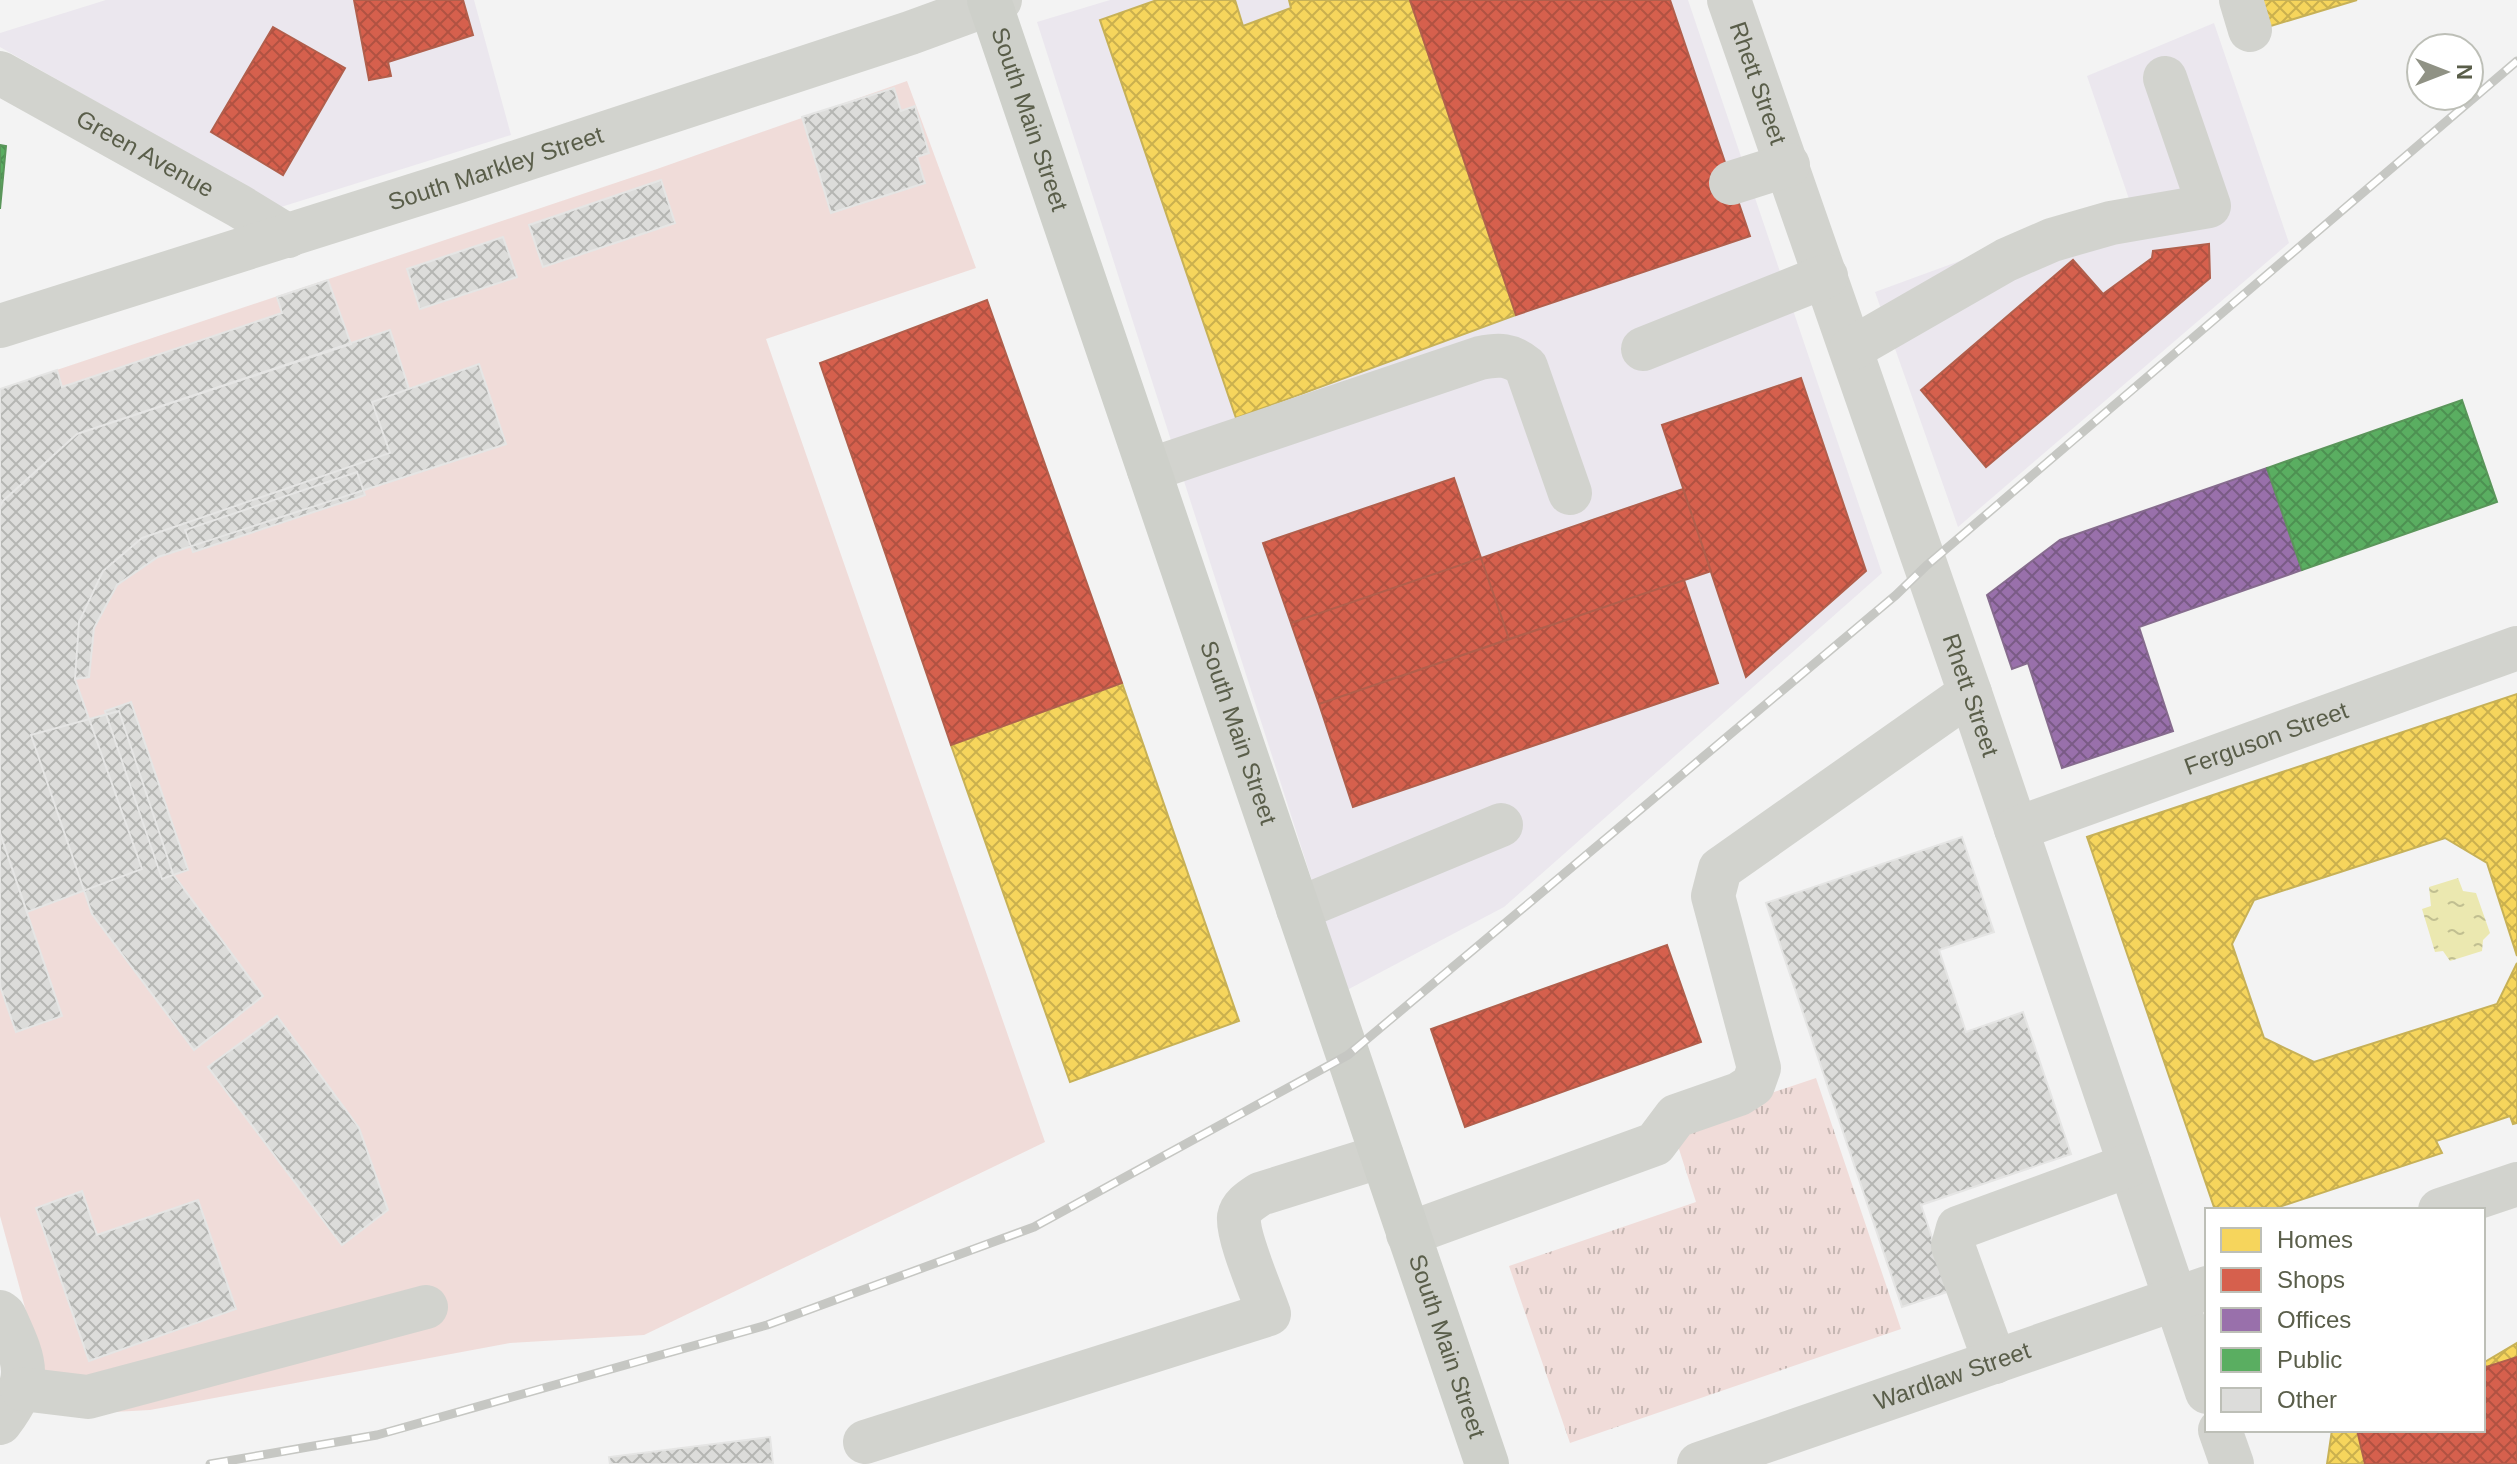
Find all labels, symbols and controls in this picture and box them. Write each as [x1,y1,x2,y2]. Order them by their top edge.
street label: Rhett Street [1725,18,1792,148]
street label: South Main Street [986,24,1074,215]
north arrow [2405,32,2485,112]
text: N [2452,64,2477,80]
street label: Green Avenue [72,104,219,202]
street label: South Markley Street [385,121,607,216]
street label: Rhett Street [1937,630,2005,760]
street label: South Main Street [1195,637,1283,828]
street label: Ferguson Street [2180,696,2352,780]
legend [2205,1208,2485,1432]
text: Homes [2277,1226,2353,1253]
street label: South Main Street [1404,1251,1491,1442]
text: Shops [2277,1266,2345,1293]
text: Offices [2277,1306,2351,1333]
street label: Wardlaw Street [1871,1336,2034,1415]
text: Public [2277,1346,2342,1373]
text: Other [2277,1386,2337,1413]

